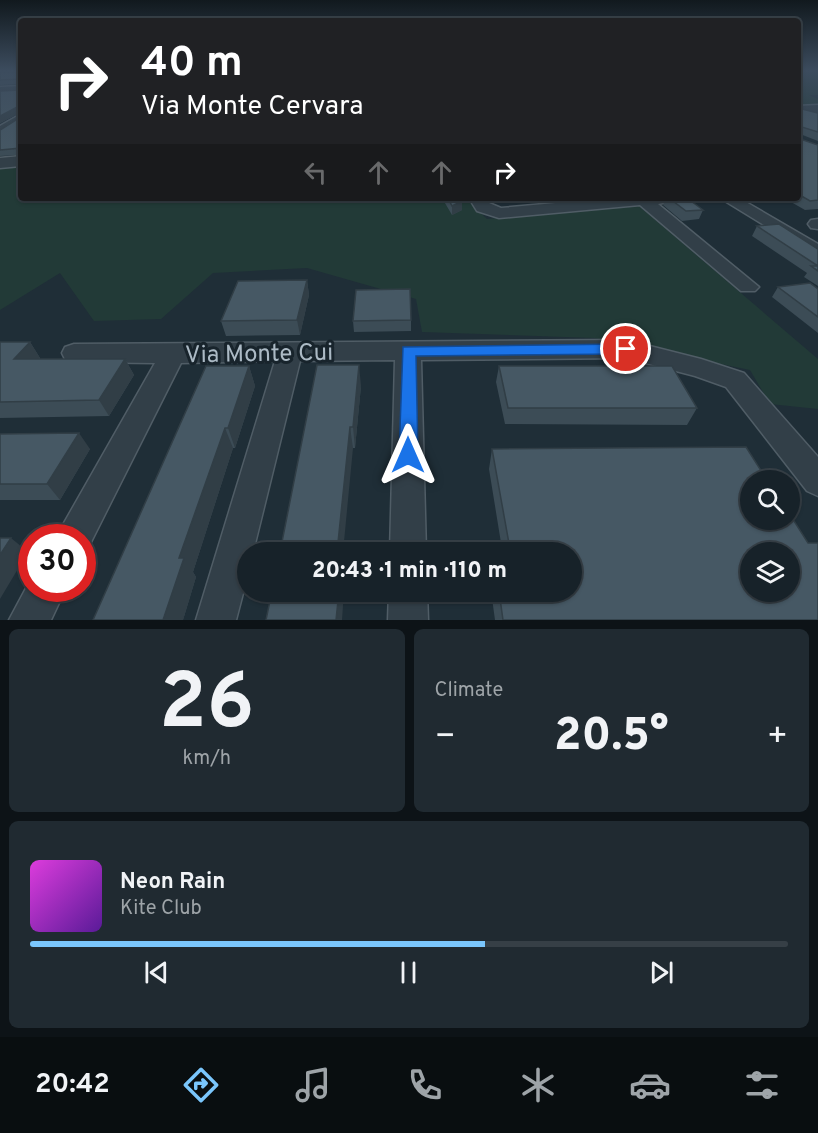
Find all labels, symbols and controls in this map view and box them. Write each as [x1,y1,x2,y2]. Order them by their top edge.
text: 40 m [141,38,243,91]
icon: right [42,42,120,120]
text: Via Monte Cervara [141,90,363,124]
icon: left [299,156,332,189]
icon: ahead [362,156,395,189]
icon: ahead [425,156,458,189]
icon: right [488,156,521,189]
pin [600,323,651,374]
icon: arrive [609,332,642,365]
street label: Via Monte Cui [185,339,333,371]
position arrow [376,423,440,487]
map controls [740,470,800,602]
button: search [740,470,800,530]
speed limit sign: 30 [18,524,96,602]
button: layers [740,542,800,602]
text: 20:43 · 1 min · 110 m [312,558,507,585]
text: 26 [159,657,255,756]
text: Climate [435,678,503,704]
text: 20.5° [554,709,669,766]
text: − [435,717,456,759]
text: + [767,717,788,759]
text: km/h [182,746,231,772]
text: Neon Rain [120,869,225,896]
text: Kite Club [120,896,202,922]
icon: previous [140,956,173,989]
icon: pause [392,956,425,989]
icon: next [645,956,678,989]
icon: directions [180,1064,222,1106]
icon: music [292,1064,334,1106]
icon: phone [404,1064,446,1106]
icon: climate [517,1064,559,1106]
icon: car [629,1064,671,1106]
icon: filters [741,1064,783,1106]
text: 20:42 [35,1068,110,1102]

